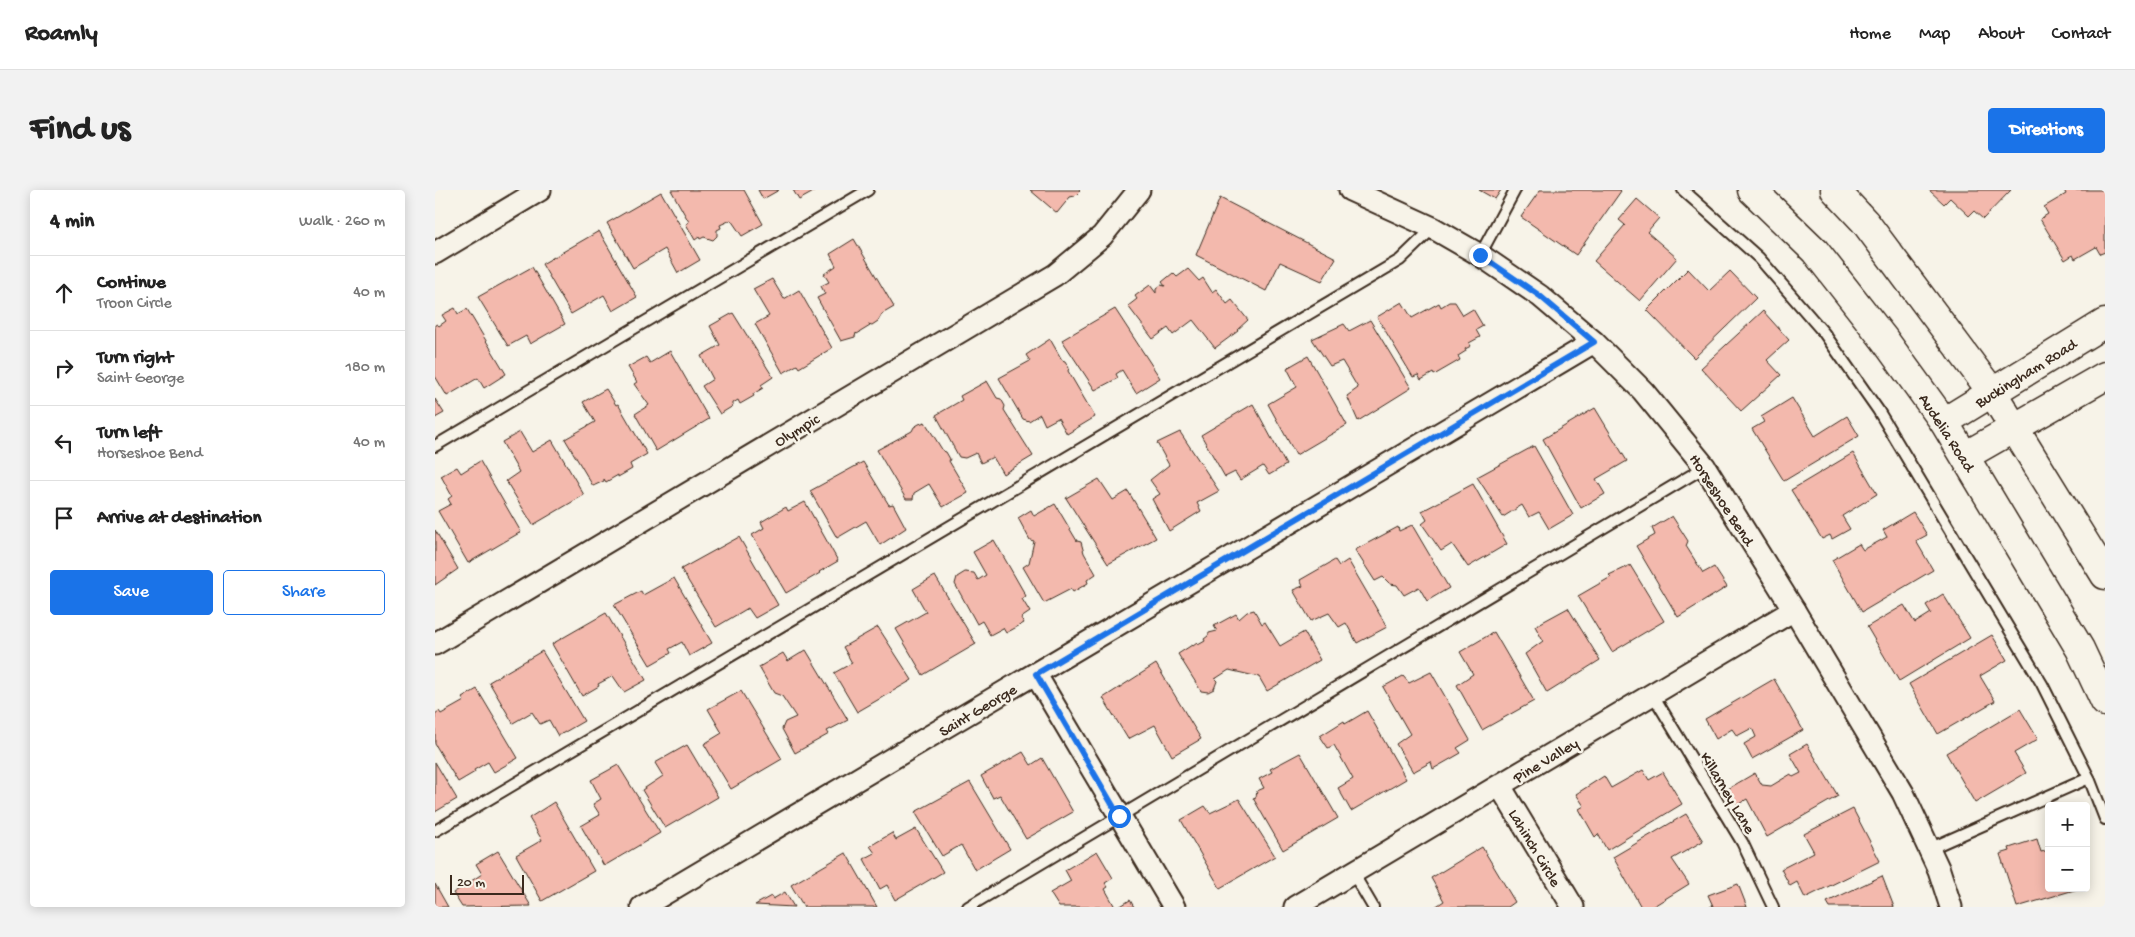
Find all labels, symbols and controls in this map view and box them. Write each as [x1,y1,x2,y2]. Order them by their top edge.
text: Roamly [25,20,98,49]
text: Home [1849,24,1891,45]
text: Map [1919,24,1950,45]
text: About [1978,24,2024,45]
text: Contact [2052,24,2110,45]
button: Directions [1988,108,2105,153]
text: Find us [30,110,130,151]
text: 4 min [50,210,94,235]
text: Walk · 260 m [299,213,385,232]
route end [1469,244,1492,267]
text: Continue [97,272,166,295]
icon: ahead [50,279,78,307]
text: 40 m [353,284,385,303]
text: Troon Circle [97,295,172,314]
street label: Buckingham Road [1972,335,2082,414]
text: Turn right [97,347,173,370]
icon: right [50,354,78,382]
text: 180 m [346,359,385,378]
text: Saint George [97,370,184,389]
street label: Audelia Road [1913,391,1978,478]
street label: Olympic [772,411,824,453]
text: Turn left [97,422,161,445]
icon: left [50,429,78,457]
text: 40 m [353,434,385,453]
text: Horseshoe Bend [97,445,203,464]
street label: Horseshoe Bend [1683,451,1758,552]
icon: arrive [50,504,78,532]
text: Arrive at destination [97,507,261,530]
button: Save [50,570,213,615]
button: Share [223,570,385,615]
street label: Saint George [936,681,1022,743]
street label: Pine Valley [1510,735,1583,789]
street label: Killarney Lane [1694,749,1758,839]
map controls [2045,802,2090,892]
button: + [2045,802,2090,847]
route start [1108,805,1131,828]
street label: Lahinch Circle [1502,807,1564,892]
button: − [2045,847,2090,892]
scale bar [450,872,524,895]
text: 20 m [457,875,485,892]

